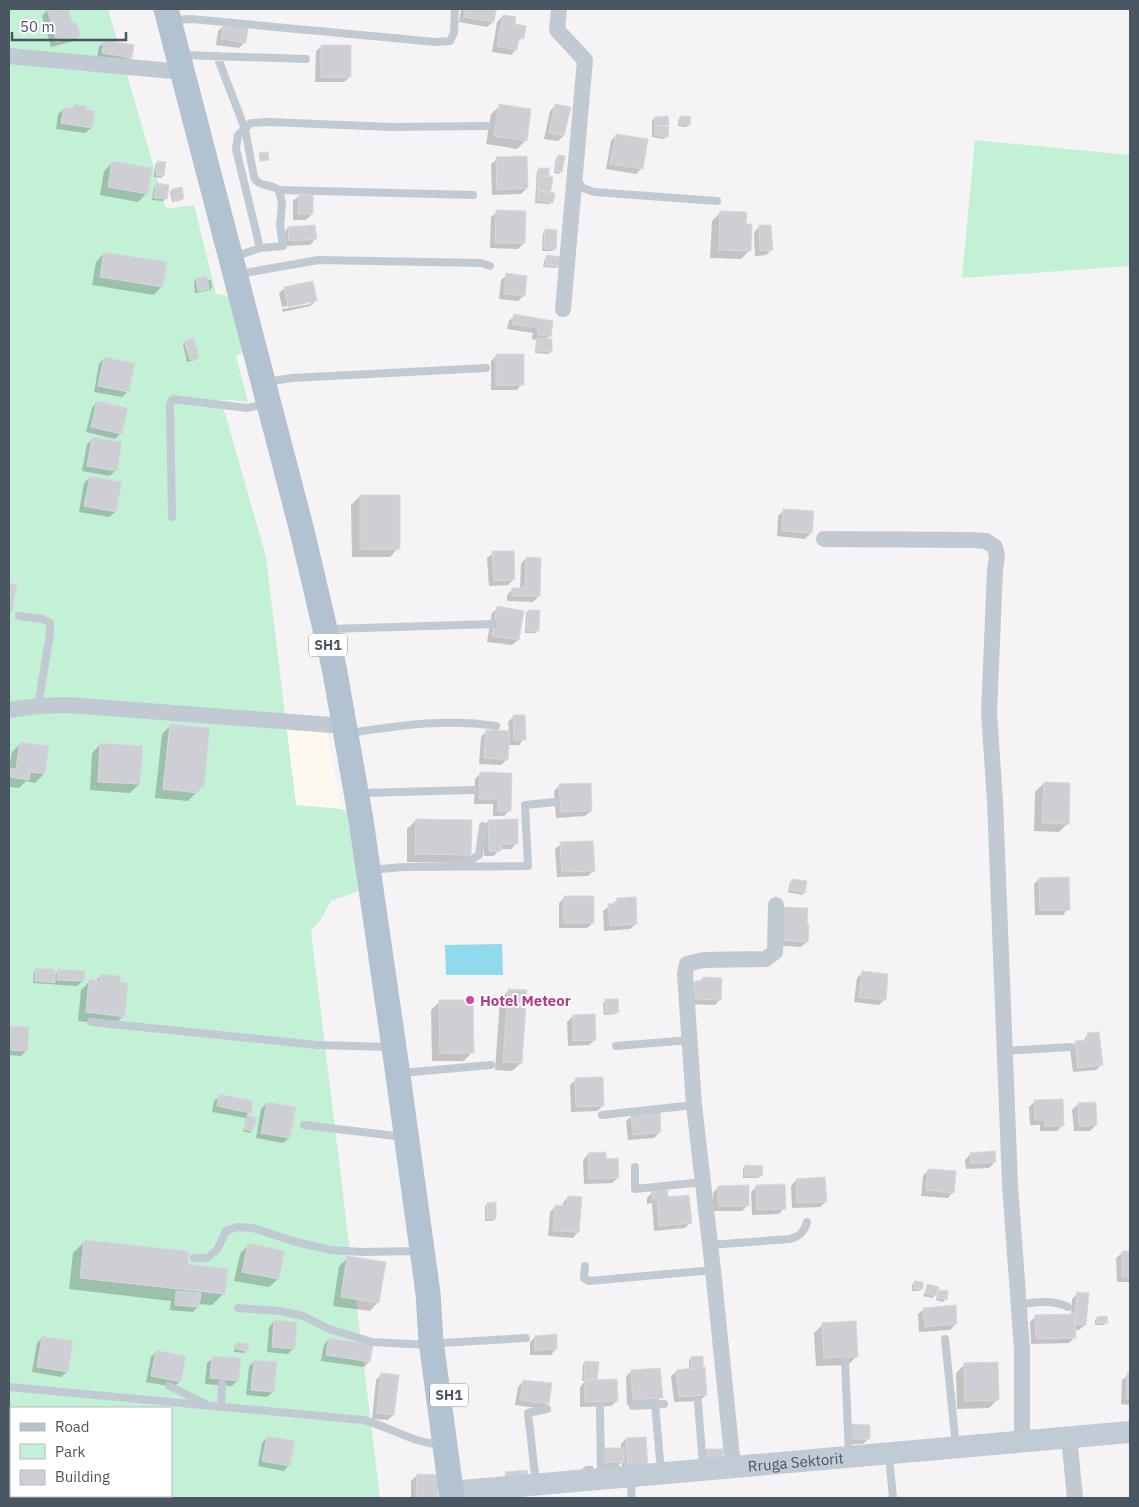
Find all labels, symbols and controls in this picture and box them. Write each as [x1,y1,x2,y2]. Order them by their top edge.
scale bar [12,10,126,42]
text: 50 m [20,17,55,36]
road number: SH1 [309,634,347,656]
place label: Hotel Meteor [480,991,571,1010]
marker: Hotel Meteor [464,994,476,1006]
road number: SH1 [430,1384,468,1406]
legend [10,1407,172,1497]
text: Road [55,1417,90,1436]
text: Park [55,1442,85,1461]
street label: Rruga Sektorit [747,1448,844,1475]
text: Building [55,1467,110,1486]

